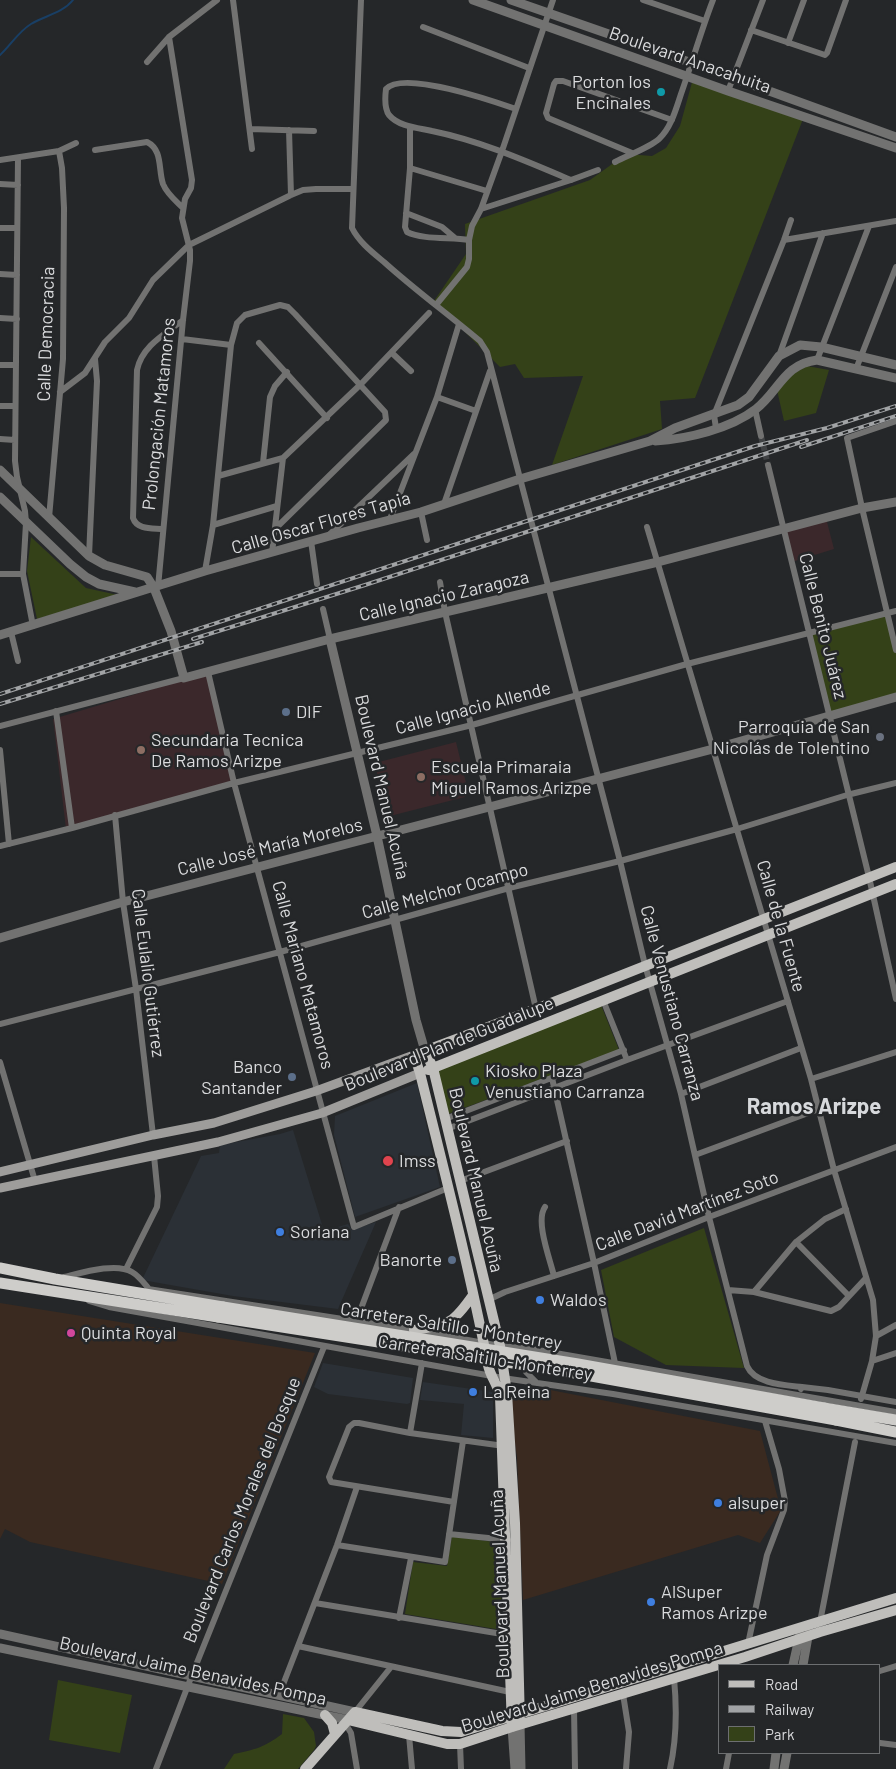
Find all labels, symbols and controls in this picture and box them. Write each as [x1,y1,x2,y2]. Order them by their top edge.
street label: Boulevard Anacahuita [606,22,774,98]
place label: Porton los Encinales [572,71,651,114]
marker: Porton los Encinales [655,86,667,98]
street label: Calle Democracia [33,266,59,402]
street label: Prolongación Matamoros [138,317,180,511]
street label: Calle Oscar Flores Tapia [229,487,413,559]
street label: Calle Benito Juárez [794,551,852,701]
street label: Calle Ignacio Zaragoza [357,566,531,626]
street label: Calle Ignacio Allende [393,677,553,739]
street label: Boulevard Manuel Acuña [350,692,414,882]
place label: DIF [296,701,322,723]
marker: DIF [280,706,292,718]
place label: Parroquia de San Nicolás de Tolentino [713,716,870,759]
place label: Secundaria Tecnica De Ramos Arizpe [151,729,303,772]
marker: Parroquia de San Nicolás de Tolentino [874,731,886,743]
marker: Secundaria Tecnica De Ramos Arizpe [135,744,147,756]
place label: Escuela Primaraia Miguel Ramos Arizpe [431,756,592,799]
marker: Escuela Primaraia Miguel Ramos Arizpe [415,771,427,783]
street label: Calle José María Morelos [175,814,365,880]
street label: Calle Melchor Ocampo [360,858,530,924]
street label: Calle de la Fuente [752,858,810,994]
street label: Calle Mariano Matamoros [267,878,339,1072]
street label: Calle Eulalio Gutiérrez [127,888,169,1058]
street label: Calle Venustiano Carranza [636,903,708,1103]
street label: Boulevard Plan de Guadalupe [341,992,557,1096]
place label: Banco Santander [201,1056,282,1098]
place label: Kiosko Plaza Venustiano Carranza [485,1060,645,1102]
marker: Banco Santander [286,1071,298,1083]
marker: Kiosko Plaza Venustiano Carranza [469,1075,481,1087]
street label: Boulevard Manuel Acuña [444,1085,508,1275]
district label: Ramos Arizpe [747,1094,881,1120]
place label: Imss [399,1150,436,1172]
marker: Imss [381,1154,395,1168]
street label: Calle David Martínez Soto [592,1166,782,1256]
place label: Soriana [290,1221,350,1243]
marker: Soriana [274,1226,286,1238]
place label: Banorte [380,1249,442,1271]
marker: Banorte [446,1254,458,1266]
place label: Waldos [550,1289,607,1311]
marker: Waldos [534,1294,546,1306]
street label: Carretera Saltillo - Monterrey [339,1298,563,1354]
place label: Quinta Royal [81,1322,177,1344]
marker: Quinta Royal [65,1327,77,1339]
street label: Carretera Saltillo-Monterrey [376,1330,594,1386]
street label: Boulevard Carlos Morales del Bosque [179,1374,305,1646]
place label: La Reina [483,1381,550,1403]
marker: La Reina [467,1386,479,1398]
street label: Boulevard Manuel Acuña [486,1489,514,1679]
place label: alsuper [728,1492,786,1514]
marker: alsuper [712,1497,724,1509]
place label: AlSuper Ramos Arizpe [661,1581,768,1624]
marker: AlSuper Ramos Arizpe [645,1596,657,1608]
street label: Boulevard Jaime Benavides Pompa [58,1632,328,1710]
street label: Boulevard Jaime Benavides Pompa [459,1637,725,1737]
legend [718,1664,881,1754]
text: Road [765,1675,798,1693]
text: Railway [765,1700,814,1718]
text: Park [765,1725,794,1743]

